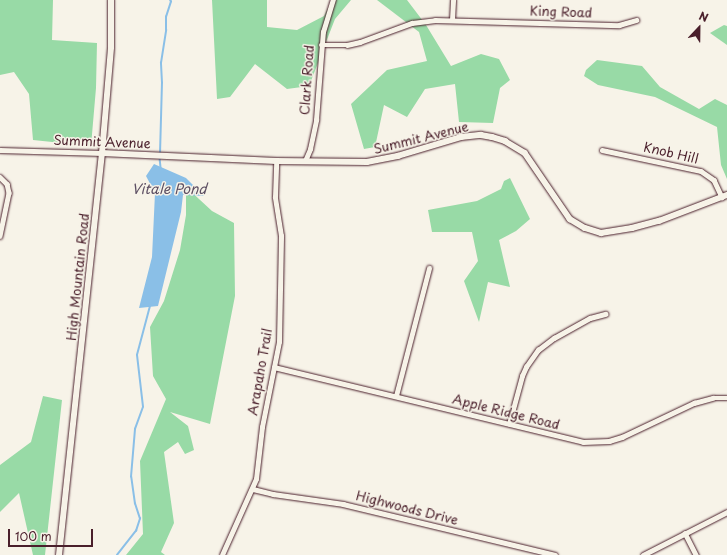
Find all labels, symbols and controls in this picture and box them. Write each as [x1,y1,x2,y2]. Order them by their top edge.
street label: King Road [529,3,593,21]
text: N [696,7,711,26]
north arrow [679,8,719,48]
street label: Clark Road [297,44,317,116]
street label: Summit Avenue [372,119,470,157]
street label: Summit Avenue [53,133,151,151]
street label: Knob Hill [642,139,700,167]
water label: Vitale Pond [131,181,207,197]
street label: High Mountain Road [64,212,92,342]
street label: Arapaho Trail [245,327,275,417]
street label: Apple Ridge Road [450,391,562,433]
street label: Highwoods Drive [354,488,460,528]
scale bar [10,521,95,547]
text: 100 m [15,527,52,545]

